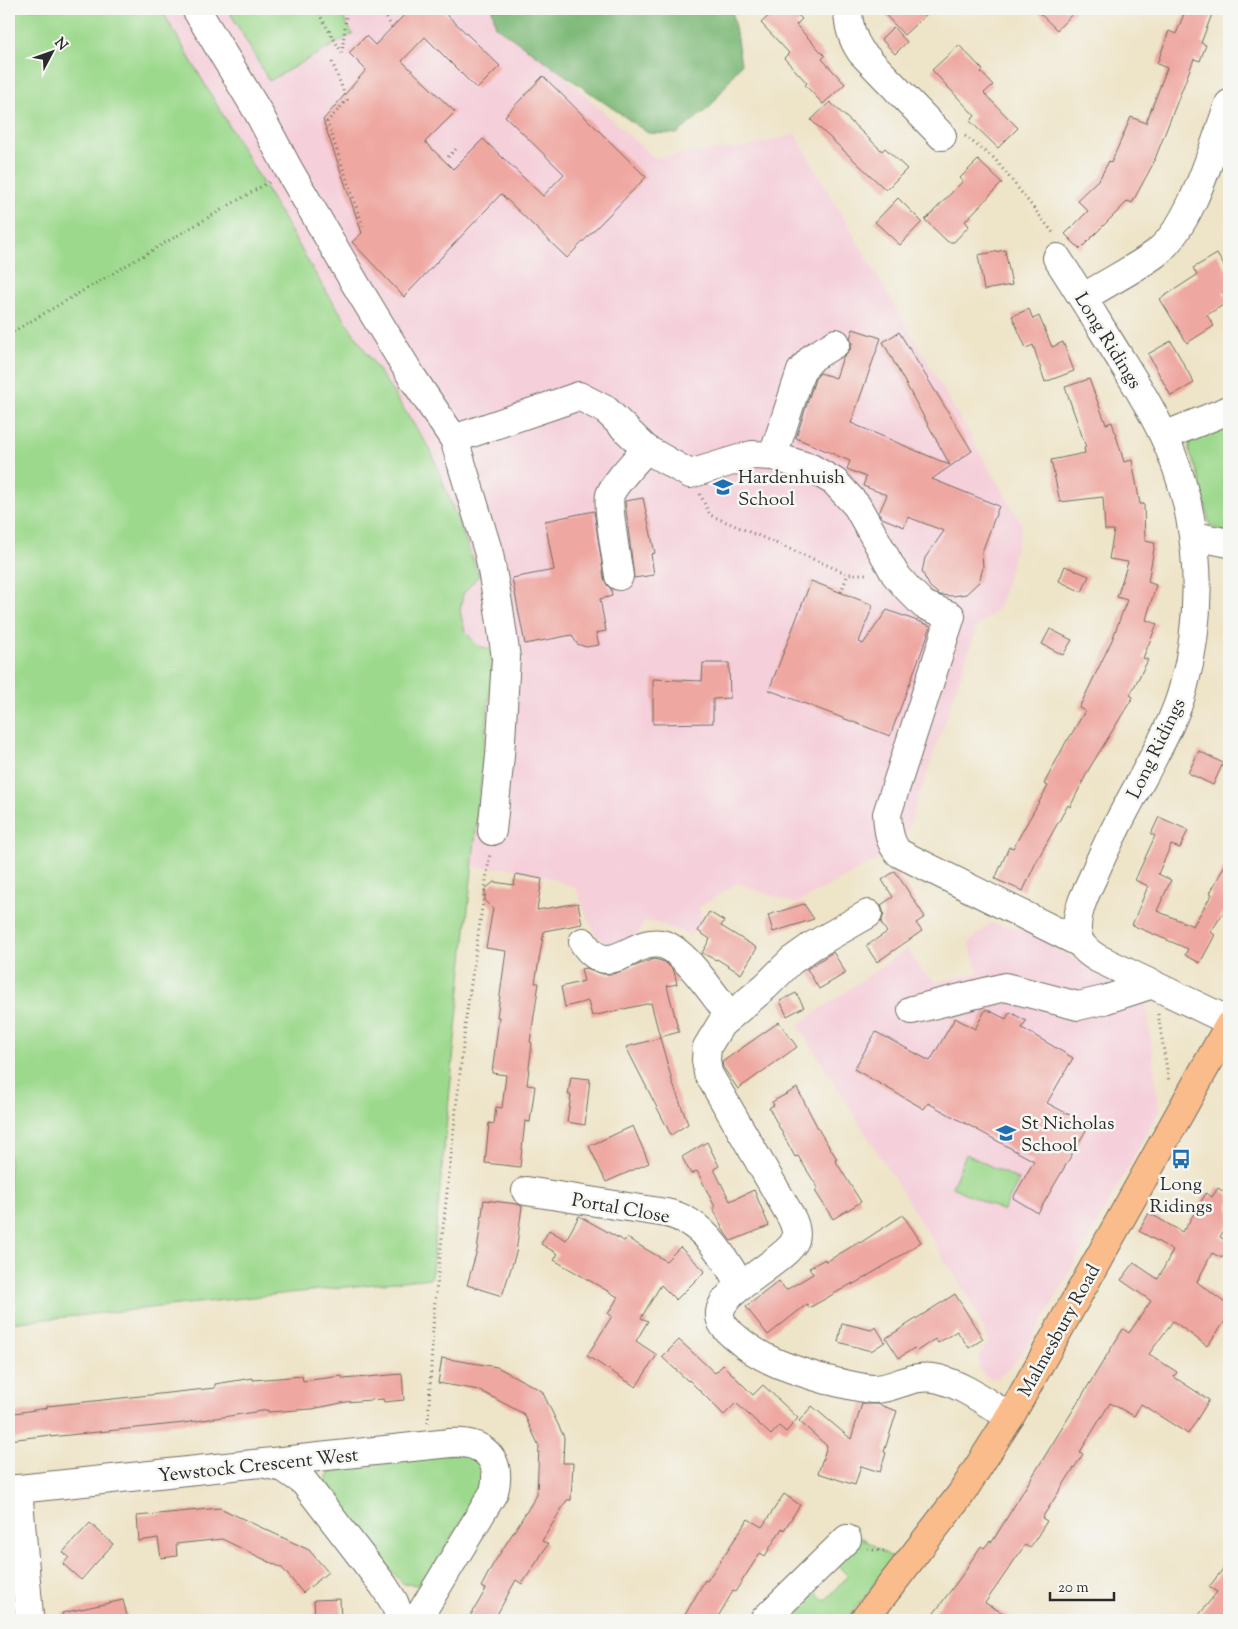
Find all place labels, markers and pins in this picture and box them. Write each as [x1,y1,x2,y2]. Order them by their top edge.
place label: Hardenhuish School [738,465,845,514]
school or university icon: Hardenhuish School [712,476,734,498]
place label: St Nicholas School [1021,1111,1115,1160]
school or university icon: St Nicholas School [995,1122,1017,1144]
bus stop icon: Long Ridings [1170,1148,1192,1170]
place label: Long Ridings [1150,1172,1212,1221]

